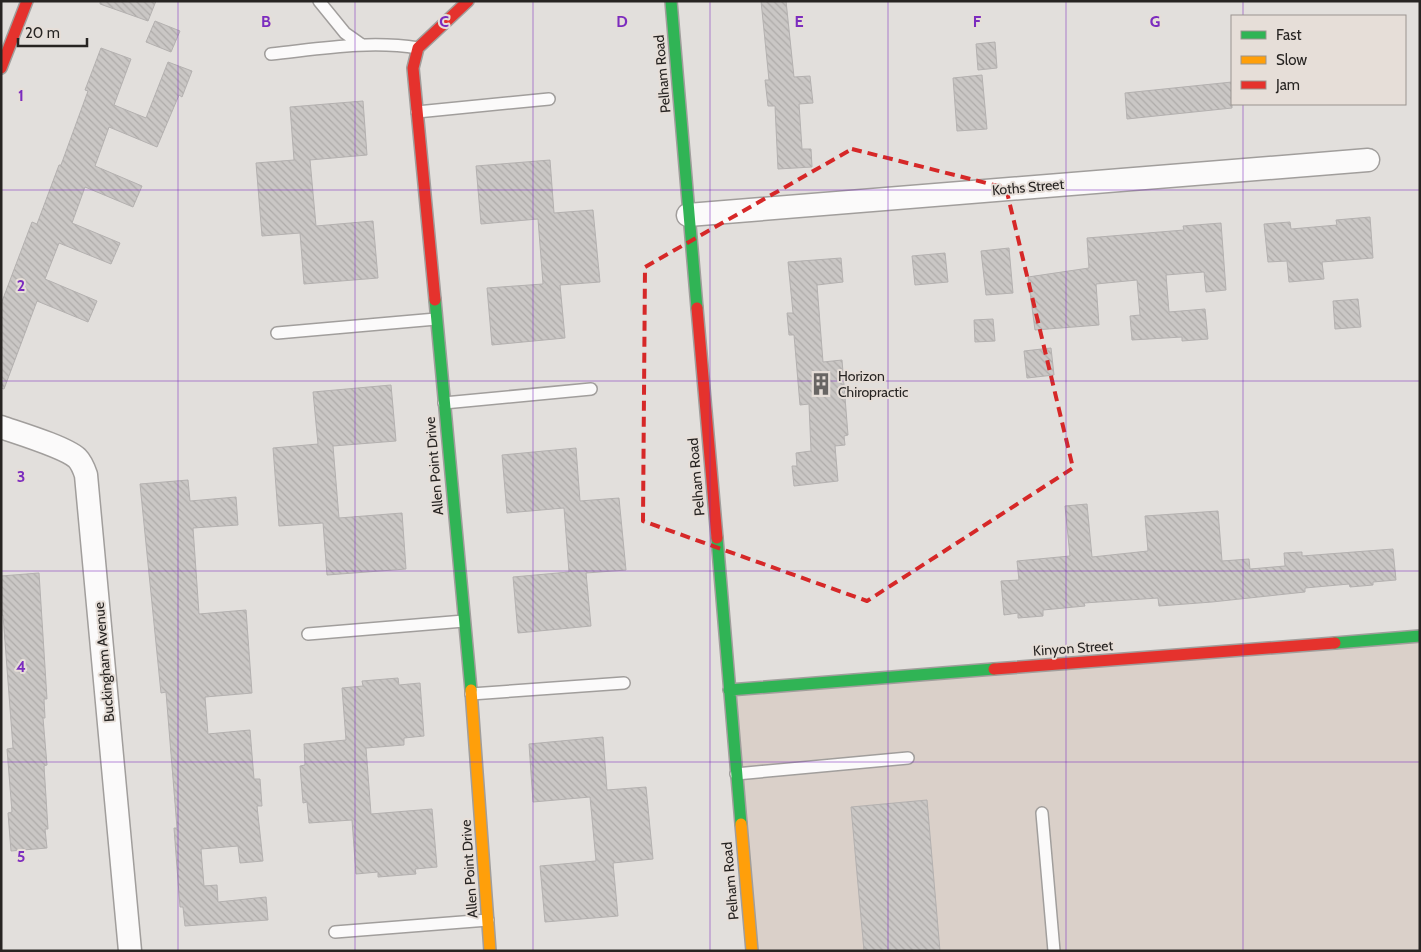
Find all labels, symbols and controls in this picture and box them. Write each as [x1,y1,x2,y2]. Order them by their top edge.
text: B [261,12,271,31]
text: C [439,12,449,31]
text: D [616,12,628,31]
text: E [794,12,804,31]
text: F [973,12,982,31]
text: G [1150,12,1160,31]
scale bar [18,15,86,47]
legend [1231,15,1406,105]
text: 20 m [25,24,60,42]
text: Fast [1276,26,1301,44]
street label: Pelham Road [650,34,674,114]
text: Slow [1276,51,1307,69]
text: Jam [1275,76,1300,94]
text: 1 [18,86,24,105]
street label: Koths Street [991,175,1065,199]
text: 2 [17,276,25,295]
place label: Horizon Chiropractic [838,367,908,401]
building icon: Horizon Chiropractic [808,371,834,397]
street label: Allen Point Drive [421,416,447,516]
street label: Pelham Road [684,437,708,517]
text: 3 [17,467,25,486]
street label: Buckingham Avenue [90,601,118,723]
street label: Kinyon Street [1032,636,1114,660]
text: 4 [16,657,26,676]
street label: Allen Point Drive [457,819,481,919]
street label: Pelham Road [718,841,742,921]
text: 5 [17,847,25,866]

